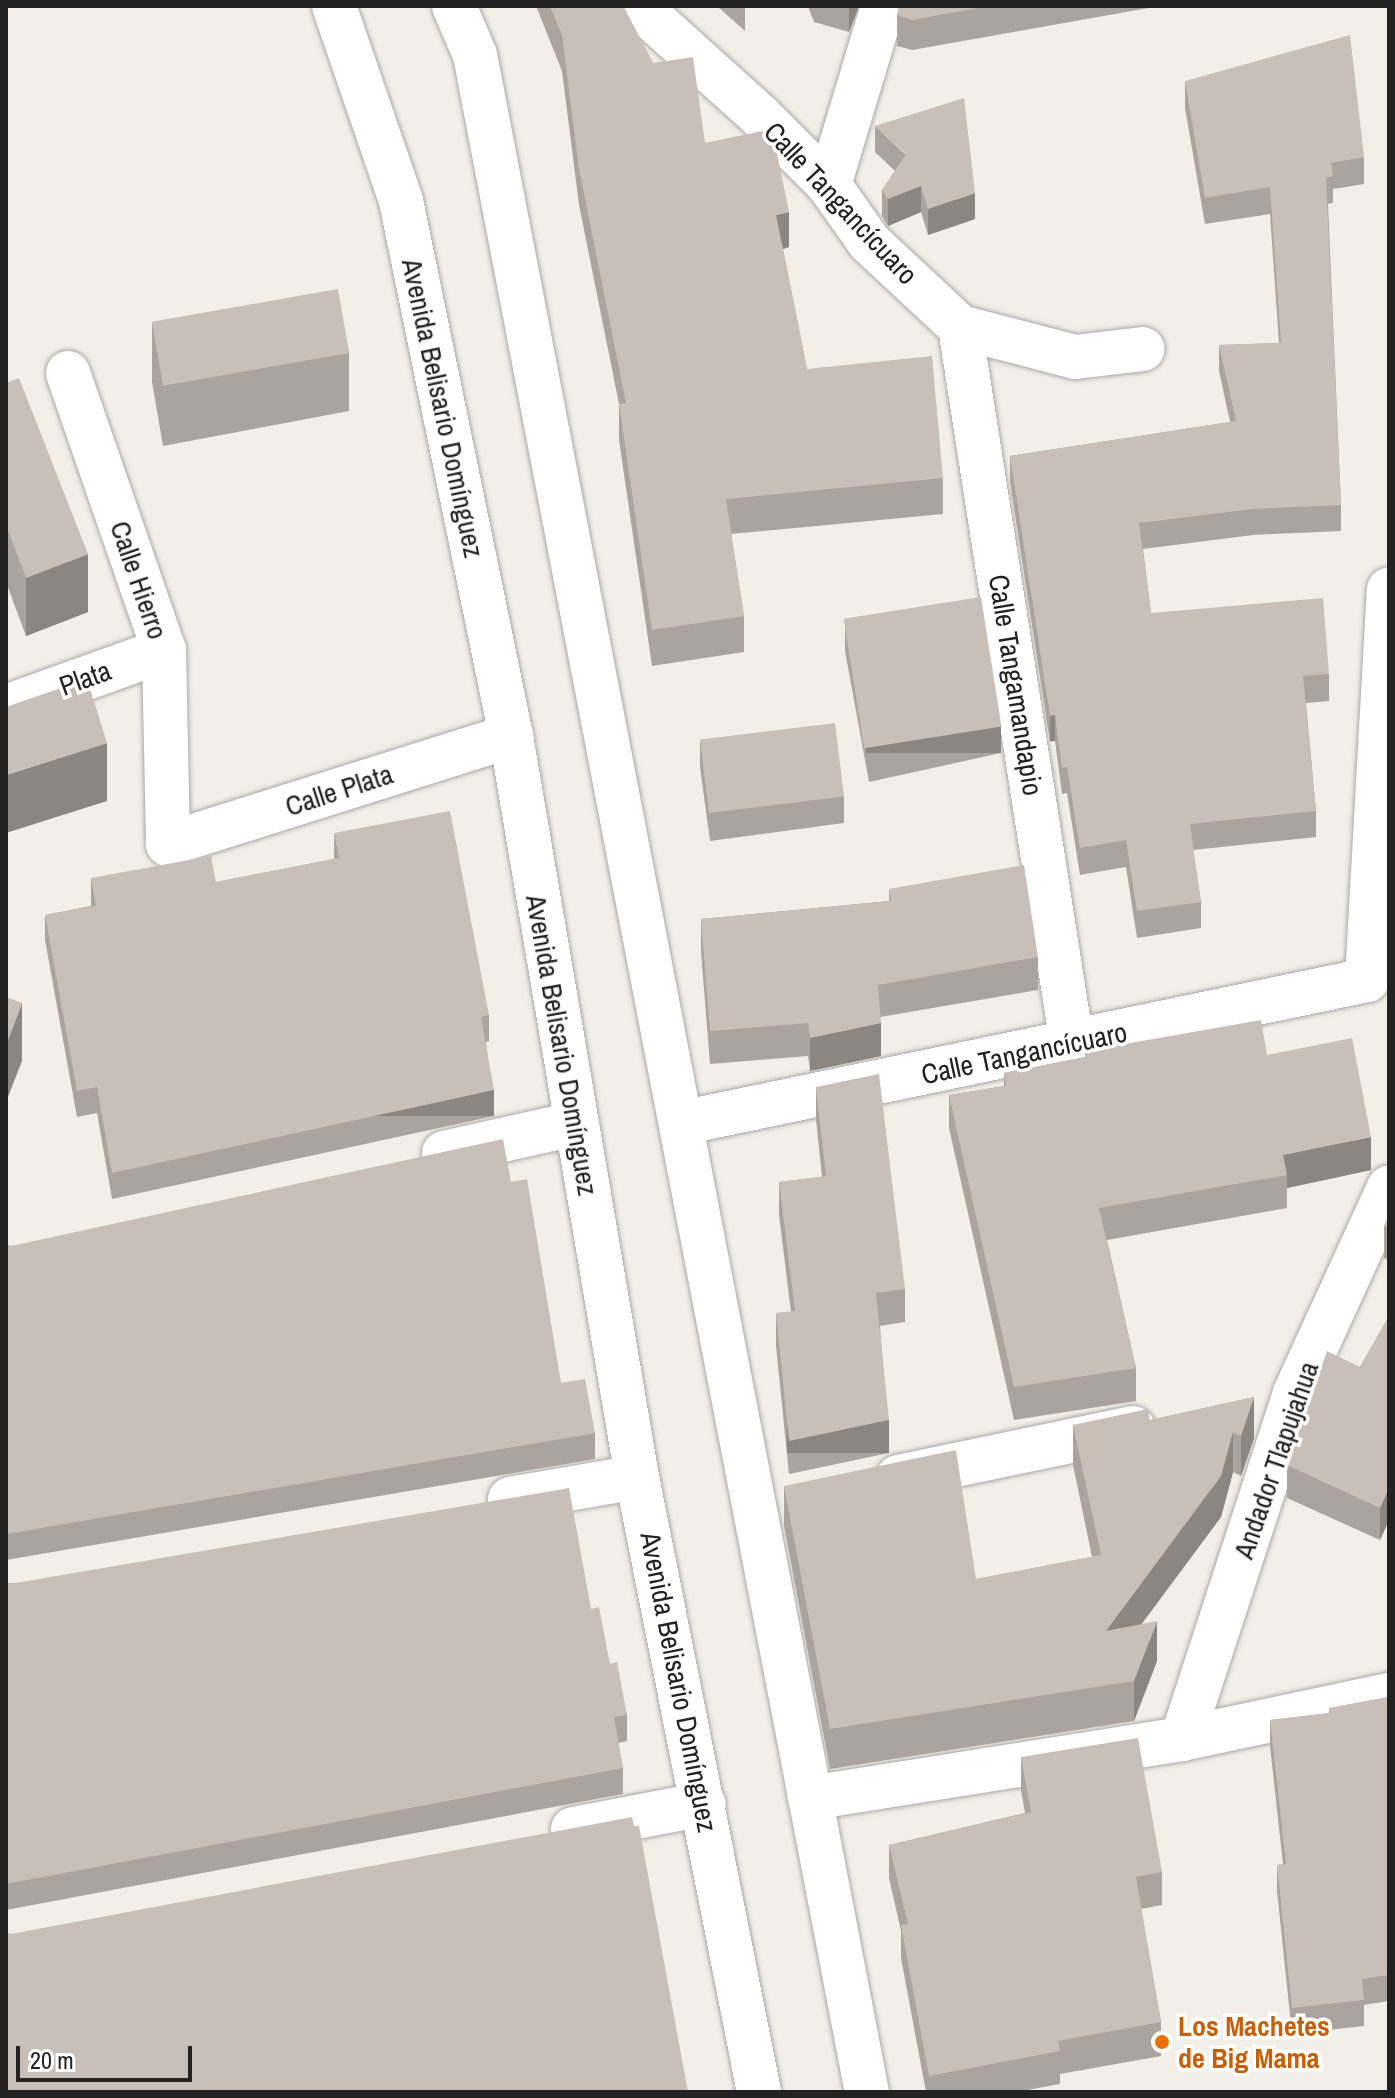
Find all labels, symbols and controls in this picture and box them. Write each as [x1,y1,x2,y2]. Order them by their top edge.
street label: Calle Tangancícuaro [757,115,925,291]
street label: Avenida Belisario Domínguez [395,256,491,560]
street label: Calle Hierro [103,517,175,643]
street label: Calle Tangamandapio [982,572,1050,798]
street label: Plata [55,653,115,703]
street label: Calle Plata [281,757,397,823]
street label: Avenida Belisario Domínguez [519,892,605,1198]
street label: Calle Tangancícuaro [918,1015,1130,1091]
street label: Andador Tlapujahua [1226,1357,1326,1563]
street label: Avenida Belisario Domínguez [633,1529,725,1835]
place label: Los Machetes de Big Mama [1178,2009,1330,2075]
scale bar [20,2030,196,2080]
marker: Los Machetes de Big Mama [1153,2033,1171,2051]
text: 20 m [30,2044,74,2076]

